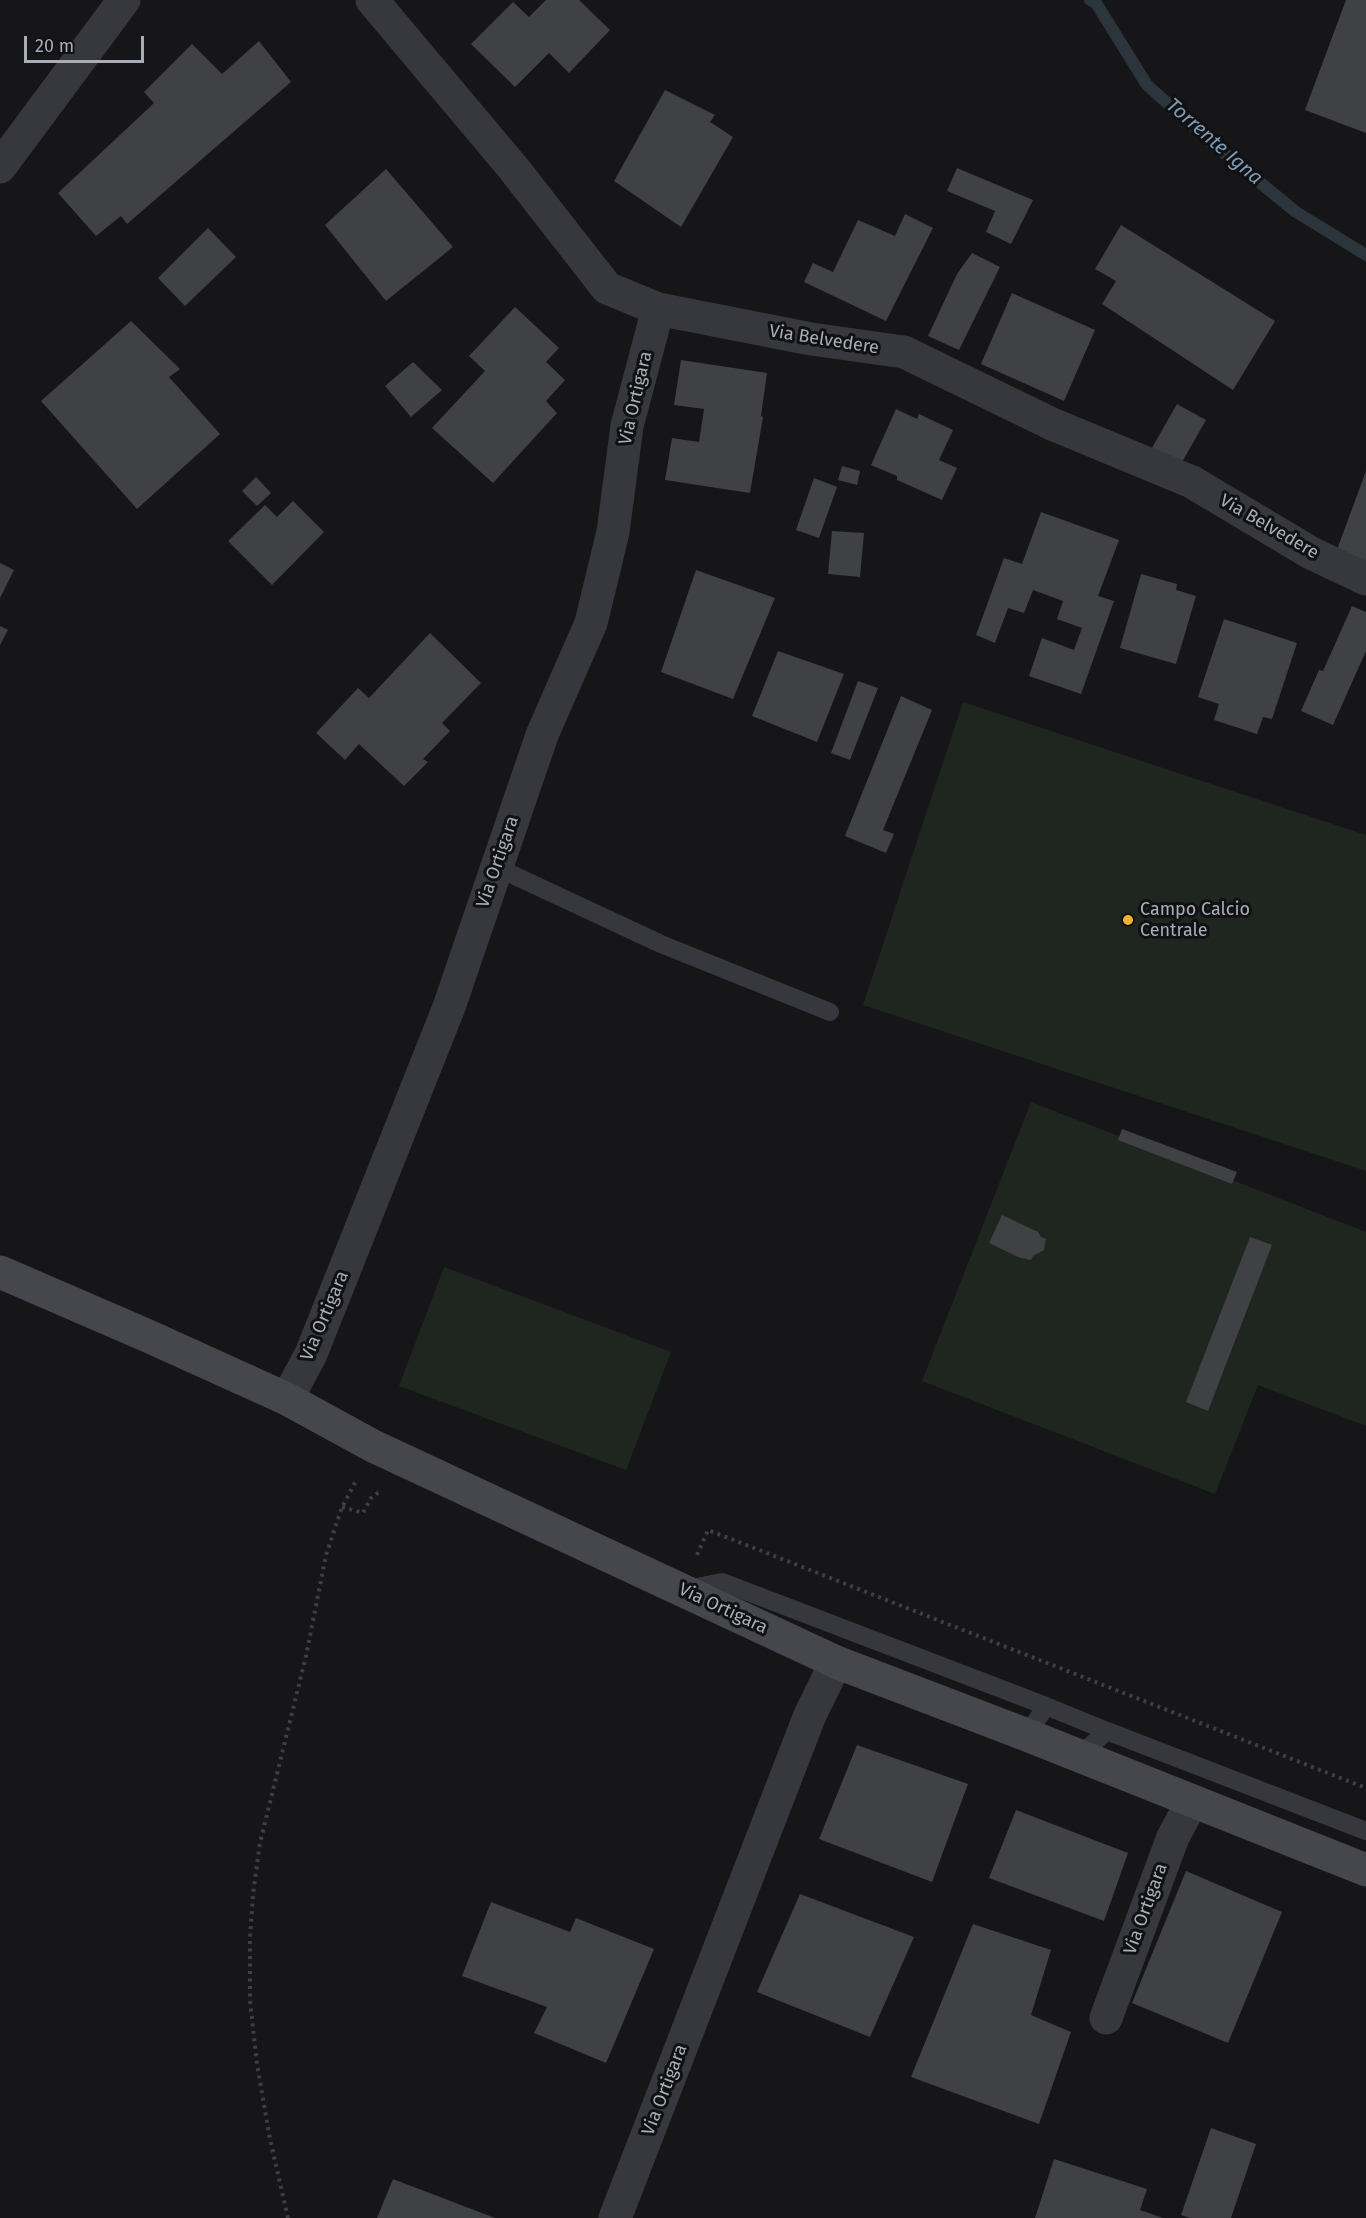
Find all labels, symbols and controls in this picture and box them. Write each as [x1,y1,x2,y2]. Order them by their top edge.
scale bar [27,24,147,62]
text: 20 m [35,35,74,57]
water label: Torrente Igna [1161,94,1267,190]
street label: Via Belvedere [768,321,880,359]
street label: Via Ortigara [615,349,657,447]
street label: Via Belvedere [1216,490,1322,564]
street label: Via Ortigara [472,813,524,911]
place label: Campo Calcio Centrale [1140,899,1250,942]
marker: Campo Calcio Centrale [1121,913,1135,927]
street label: Via Ortigara [296,1268,354,1364]
street label: Via Ortigara [675,1579,771,1639]
street label: Via Ortigara [1120,1860,1172,1958]
street label: Via Ortigara [638,2042,692,2138]

